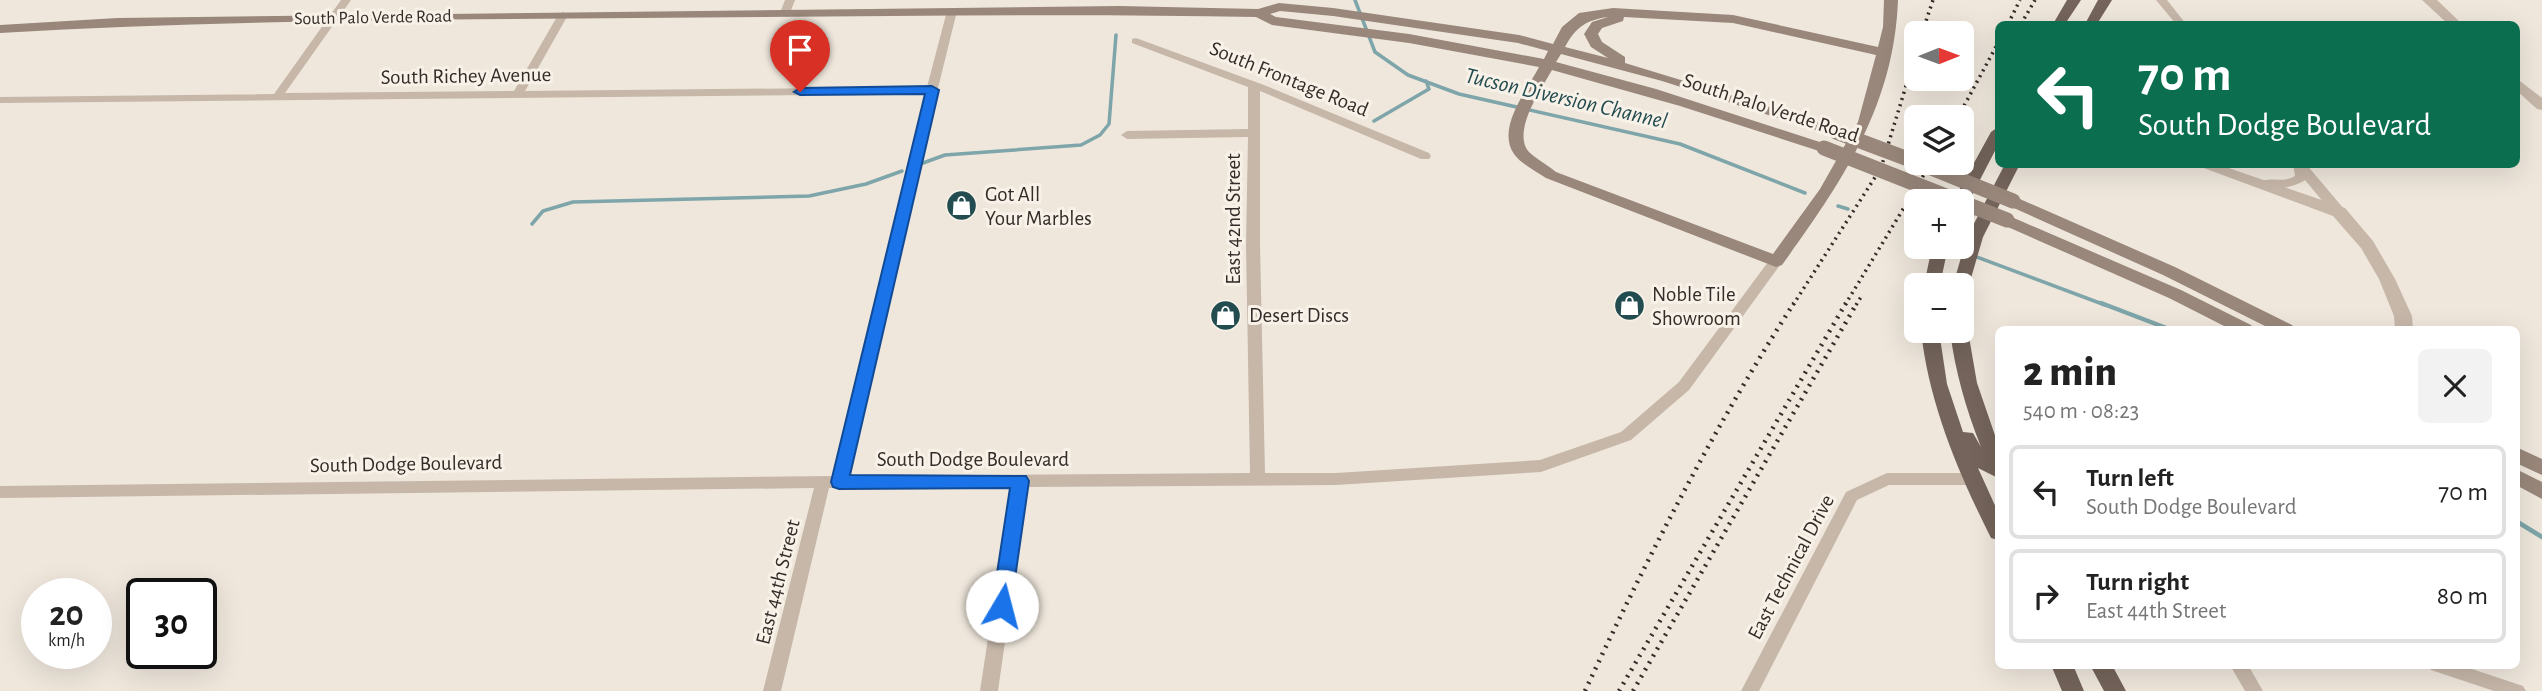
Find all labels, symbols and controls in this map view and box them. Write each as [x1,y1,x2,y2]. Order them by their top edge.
street label: South Palo Verde Road [294,8,452,28]
pin [770,20,830,92]
north arrow [1904,21,1974,91]
map controls [1904,21,1974,343]
icon: arrive [781,31,819,69]
street label: South Frontage Road [1207,38,1371,120]
icon: left [2023,49,2114,140]
text: 70 m [2138,51,2232,100]
street label: South Richey Avenue [380,64,552,88]
water label: Tucson Diversion Channel [1463,64,1670,134]
street label: South Palo Verde Road [1680,70,1862,146]
button: layers [1904,105,1974,175]
text: South Dodge Boulevard [2138,109,2431,141]
street label: East 42nd Street [1223,153,1244,285]
place label: Got All Your Marbles [985,184,1092,229]
shop icon: Got All Your Marbles [945,189,979,223]
button: + [1904,189,1974,259]
button: − [1904,273,1974,343]
place label: Noble Tile Showroom [1652,284,1741,329]
shop icon: Noble Tile Showroom [1612,289,1646,323]
shop icon: Desert Discs [1209,298,1243,332]
place label: Desert Discs [1249,305,1349,326]
button: close [2418,349,2492,423]
text: 2 min [2023,351,2117,393]
text: 540 m · 08:23 [2023,400,2139,423]
street label: South Dodge Boulevard [877,449,1069,470]
street label: South Dodge Boulevard [310,452,502,476]
text: Turn left [2086,465,2174,491]
icon: left [2027,473,2065,511]
text: 70 m [2438,479,2488,505]
street label: East Technical Drive [1744,491,1838,643]
text: South Dodge Boulevard [2086,496,2297,519]
street label: East 44th Street [752,517,804,647]
position arrow [965,569,1039,643]
text: Turn right [2086,569,2189,595]
icon: right [2027,577,2065,615]
speed limit sign: 30 [126,578,217,669]
text: 80 m [2437,583,2488,609]
text: 20 [49,597,84,632]
text: East 44th Street [2086,600,2226,623]
text: km/h [48,632,85,650]

